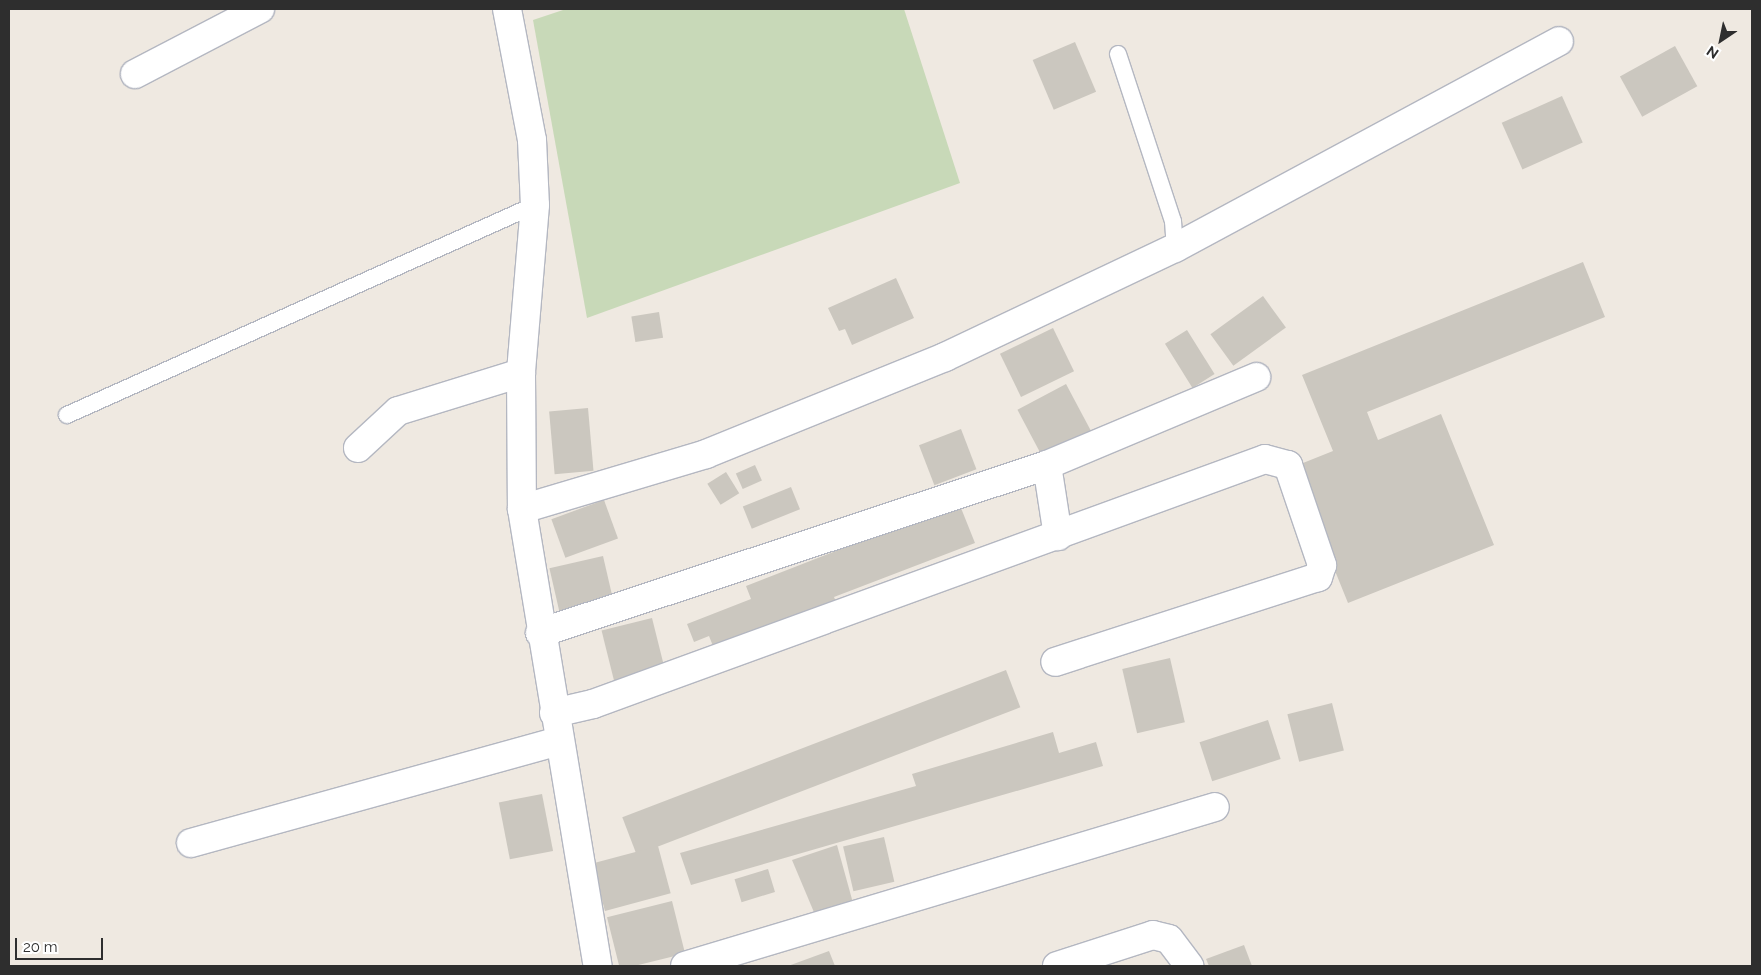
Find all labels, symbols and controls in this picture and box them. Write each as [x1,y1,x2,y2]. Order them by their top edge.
north arrow [1696,15,1746,65]
text: N [1704,43,1722,62]
scale bar [18,928,105,960]
text: 20 m [23,938,58,956]

